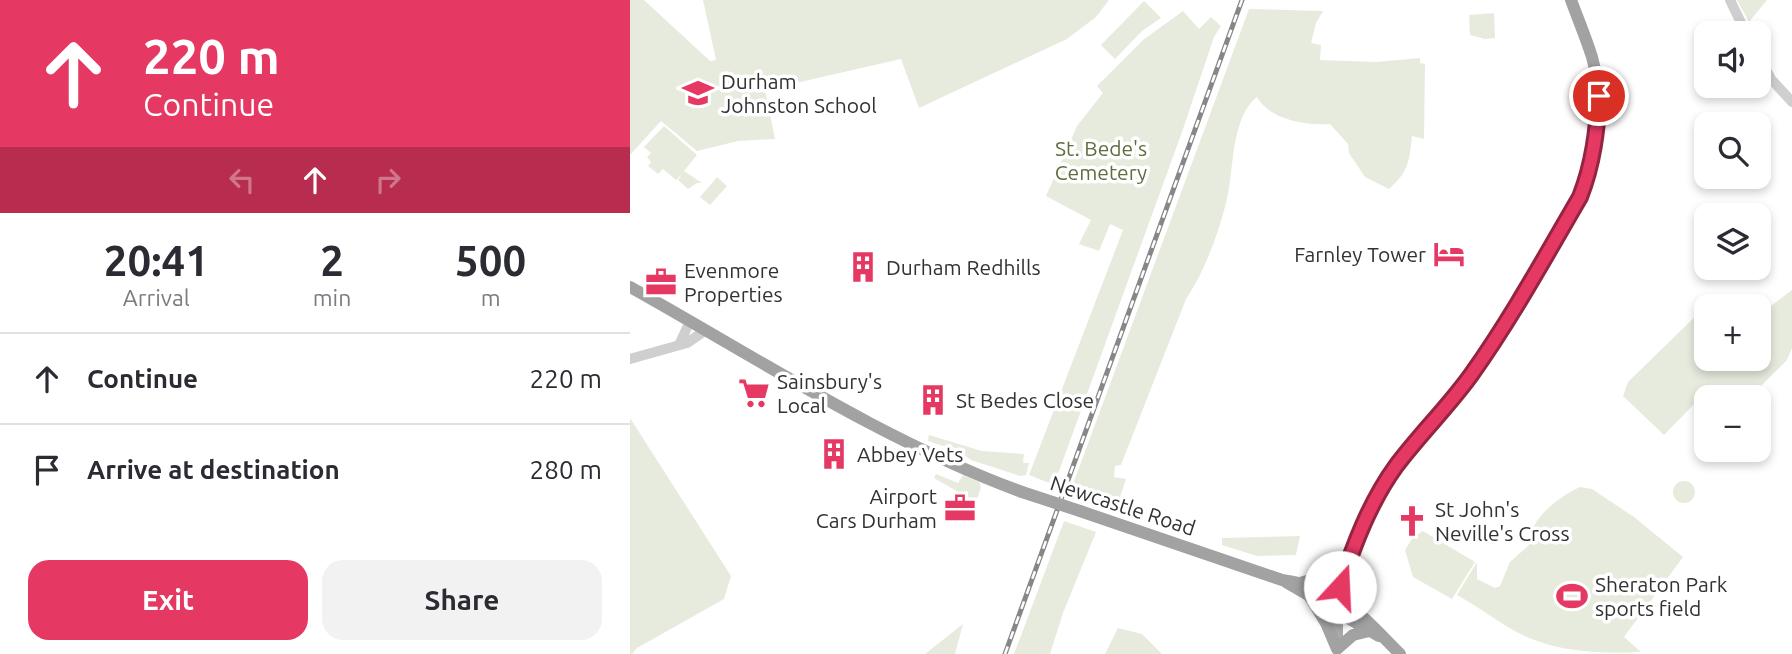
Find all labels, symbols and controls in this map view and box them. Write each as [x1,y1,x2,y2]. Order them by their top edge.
map controls [1694,21,1771,462]
button: sound [1694,21,1771,98]
icon: ahead [28,28,119,119]
text: 220 m [143,28,280,83]
pin [1569,66,1629,126]
place label: Durham Johnston School [721,69,877,117]
school or university icon: Durham Johnston School [681,76,715,110]
icon: arrive [1580,77,1618,115]
text: Continue [143,86,274,122]
button: search [1694,112,1771,189]
park label: St. Bede's Cemetery [1055,136,1147,184]
icon: left [223,161,261,199]
icon: ahead [296,161,334,199]
icon: right [369,161,407,199]
button: layers [1694,203,1771,280]
text: 20:41 [104,237,209,284]
text: 2 [320,237,344,284]
text: 500 [455,237,526,284]
hotel icon: Farnley Tower [1432,237,1466,271]
place label: Farnley Tower [1294,242,1426,266]
building icon: Durham Redhills [846,250,880,284]
place label: Durham Redhills [886,255,1041,279]
place label: Evenmore Properties [684,258,783,306]
office icon: Evenmore Properties [644,265,678,299]
text: Arrival [123,285,190,310]
text: min [313,285,351,310]
text: m [481,285,501,310]
button: + [1694,294,1771,371]
icon: ahead [28,360,66,398]
text: Continue [87,364,198,393]
text: 220 m [530,364,602,393]
place label: Sainsbury's Local [777,369,882,417]
supermarket icon: Sainsbury's Local [737,376,771,410]
building icon: St Bedes Close [916,383,950,417]
button: − [1694,385,1771,462]
place label: St Bedes Close [956,388,1094,412]
building icon: Abbey Vets [817,437,851,471]
place label: Abbey Vets [857,442,963,466]
icon: arrive [28,451,66,489]
text: Arrive at destination [87,455,340,484]
text: 280 m [530,455,602,484]
street label: Newcastle Road [1047,470,1199,540]
place label: Airport Cars Durham [816,484,937,532]
office icon: Airport Cars Durham [943,491,977,525]
place label: St John's Neville's Cross [1435,497,1570,545]
church icon: St John's Neville's Cross [1395,504,1429,538]
position arrow [1303,550,1377,624]
button: Exit [28,560,308,640]
button: Share [322,560,602,640]
place label: Sheraton Park sports field [1595,572,1728,620]
sports icon: Sheraton Park sports field [1555,579,1589,613]

